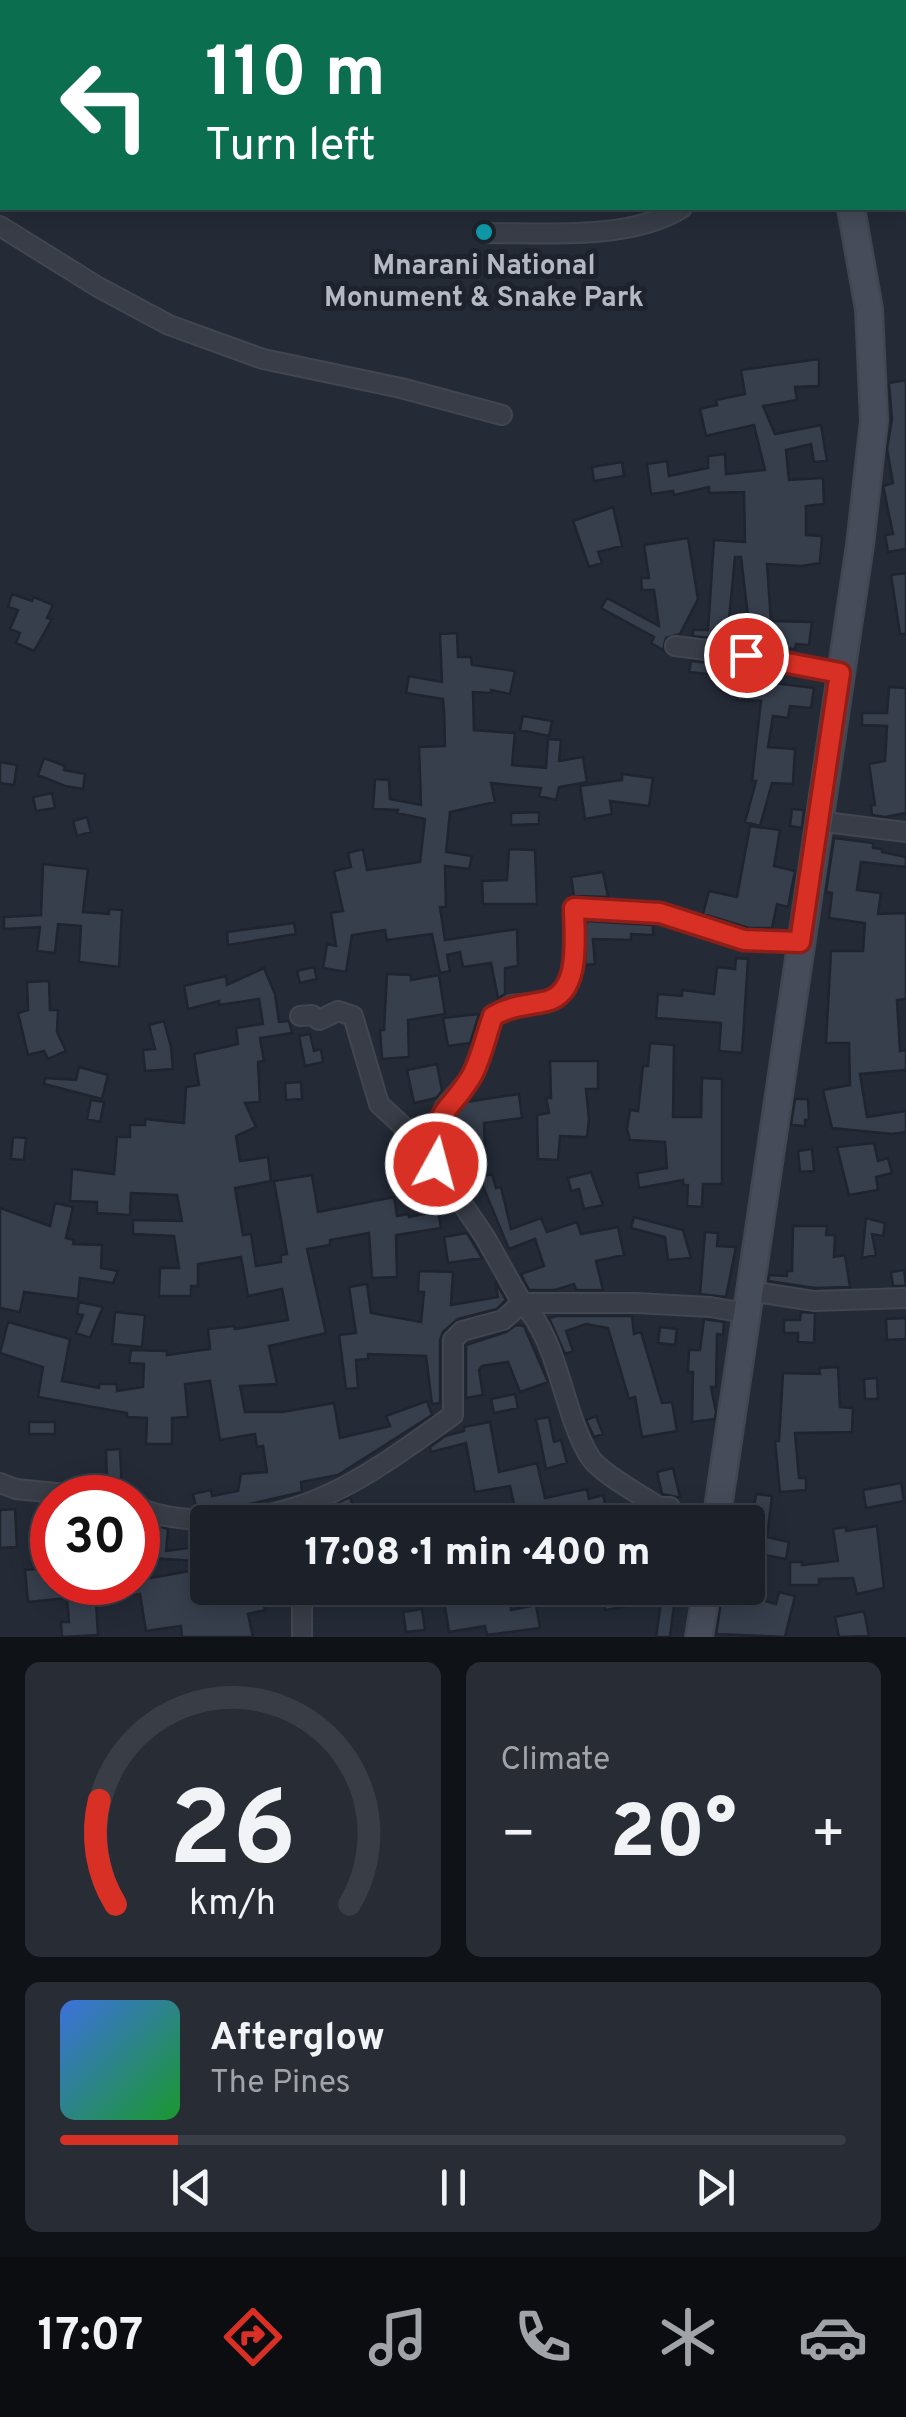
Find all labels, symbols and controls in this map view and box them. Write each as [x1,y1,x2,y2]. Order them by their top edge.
text: 110 m [205,32,386,121]
icon: left [40,40,170,170]
text: Turn left [205,119,376,176]
marker: Mnarani National Monument & Snake Park [473,221,495,243]
place label: Mnarani National Monument & Snake Park [324,249,644,317]
pin [704,613,789,698]
icon: arrive [719,628,774,683]
position arrow [384,1112,488,1216]
speed limit sign: 30 [30,1475,160,1605]
text: 17:08 · 1 min · 400 m [305,1530,650,1579]
text: Climate [501,1741,610,1781]
text: 26 [169,1770,297,1902]
text: 20° [610,1789,737,1884]
text: − [501,1802,536,1872]
text: + [811,1802,846,1872]
text: km/h [189,1882,276,1928]
text: Afterglow [210,2015,385,2064]
text: The Pines [210,2064,351,2104]
icon: previous [164,2160,219,2215]
icon: pause [426,2160,481,2215]
icon: next [688,2160,743,2215]
icon: directions [218,2302,288,2372]
icon: music [363,2302,433,2372]
icon: phone [508,2302,578,2372]
icon: climate [653,2302,723,2372]
icon: car [798,2302,868,2372]
text: 17:07 [38,2309,143,2366]

